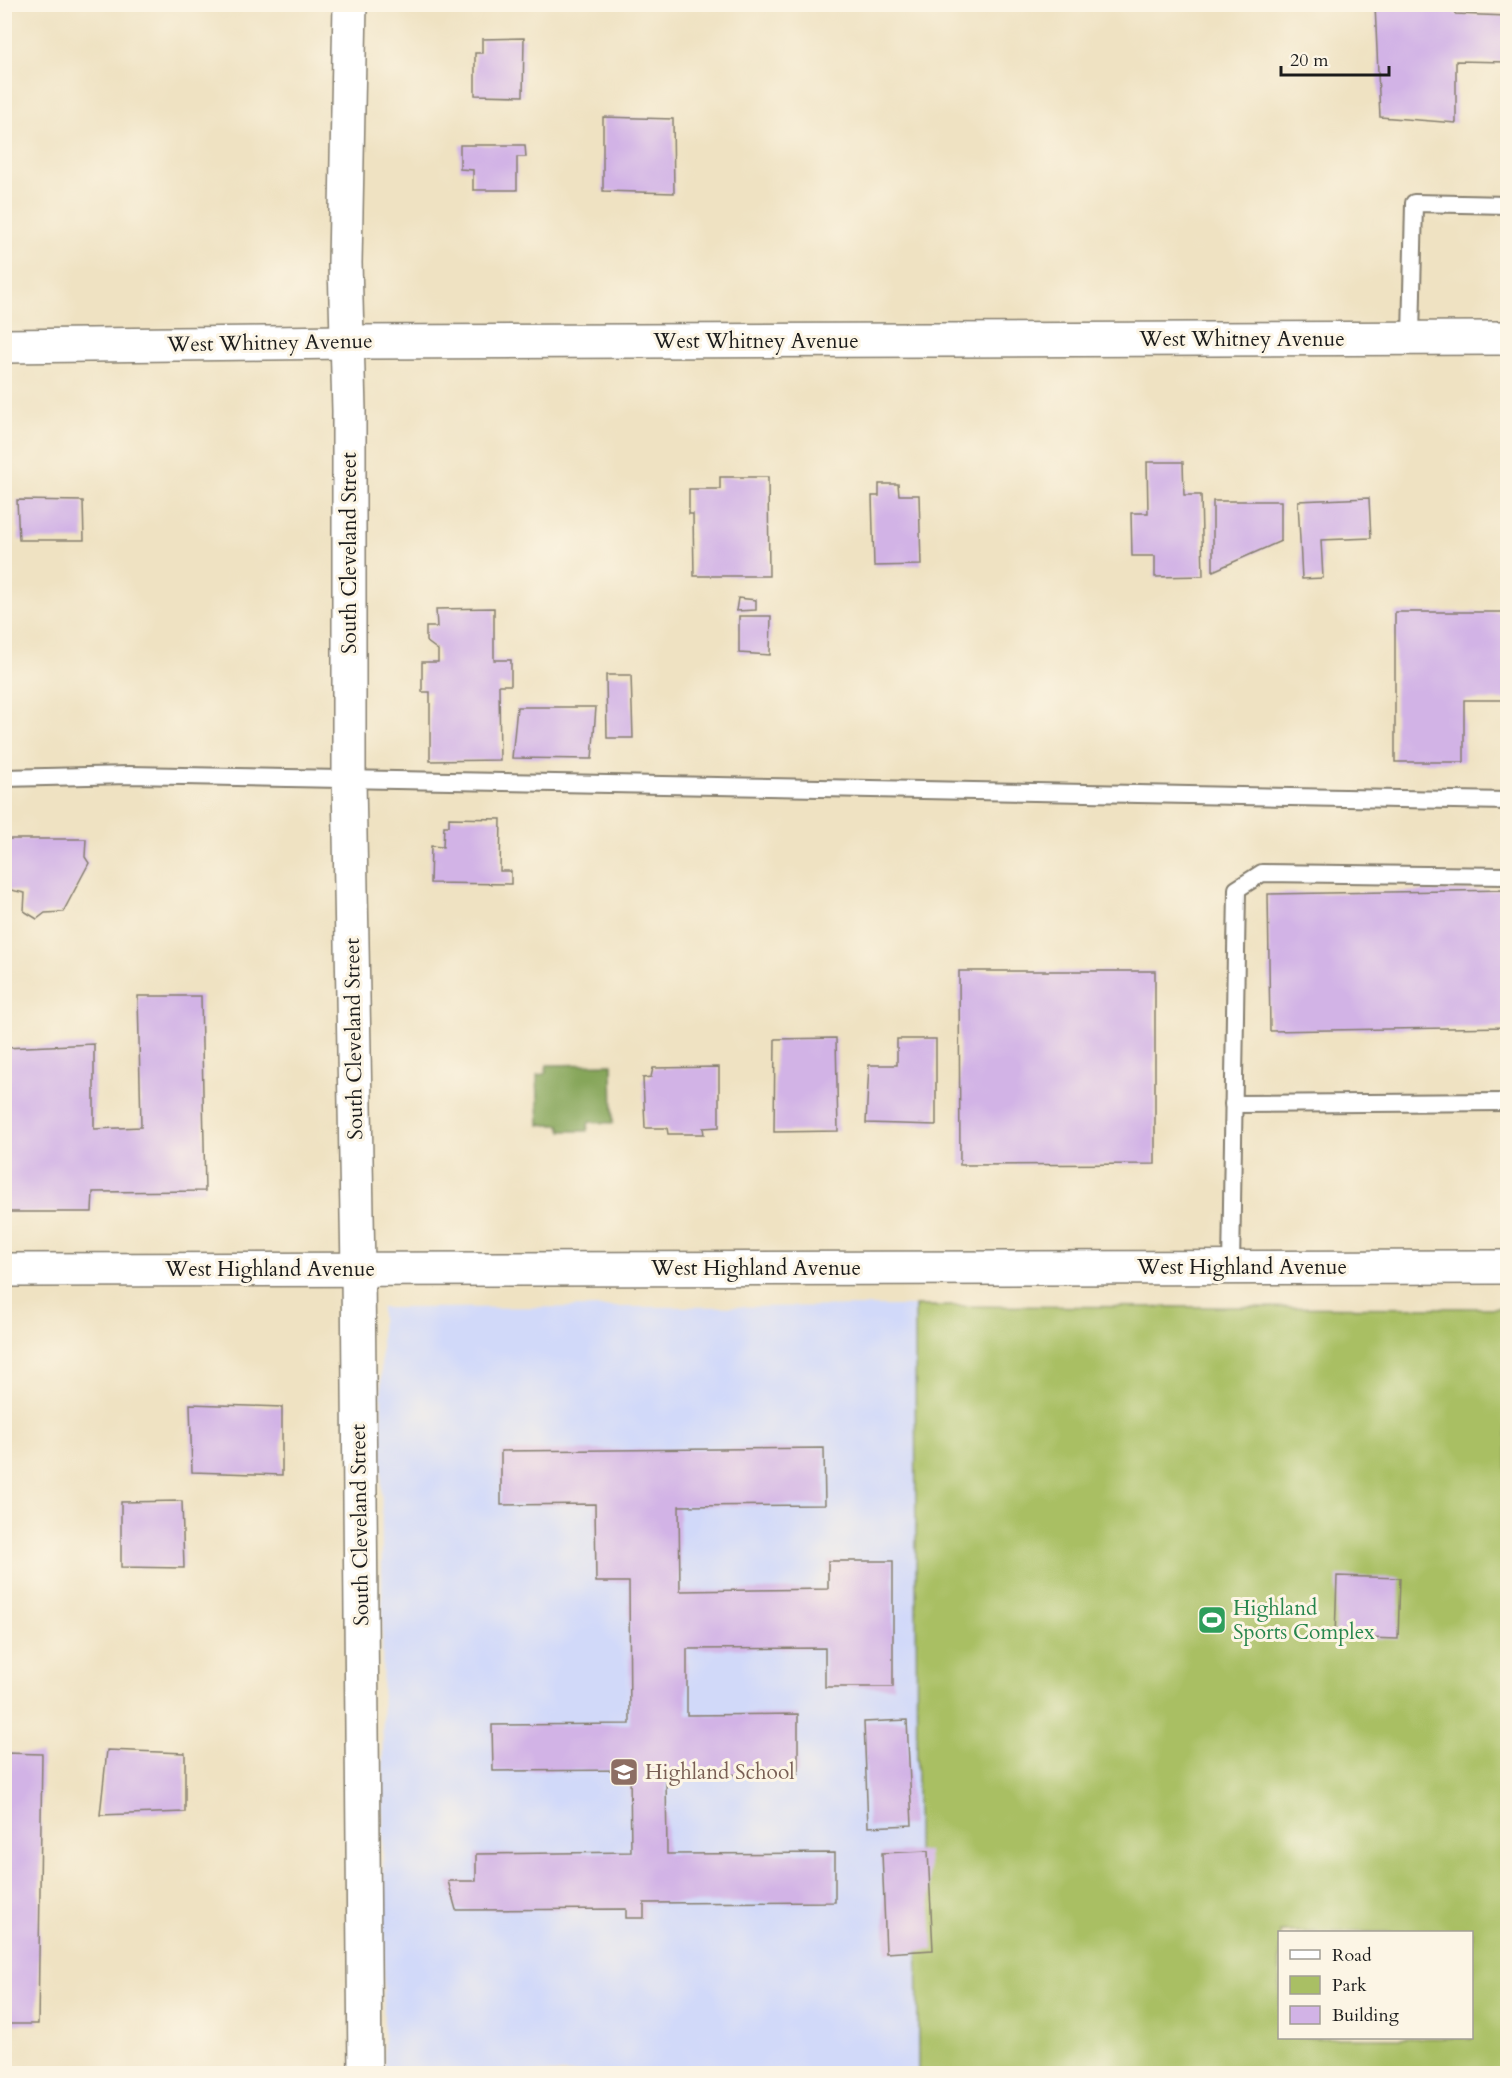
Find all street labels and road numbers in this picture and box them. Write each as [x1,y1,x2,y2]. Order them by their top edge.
street label: West Whitney Avenue [1138,325,1345,354]
street label: West Whitney Avenue [166,327,373,359]
street label: West Whitney Avenue [652,327,859,356]
street label: South Cleveland Street [335,452,364,654]
street label: South Cleveland Street [338,937,370,1140]
street label: West Highland Avenue [1136,1253,1347,1282]
street label: West Highland Avenue [650,1254,861,1283]
street label: West Highland Avenue [164,1255,375,1284]
street label: South Cleveland Street [344,1423,376,1626]

